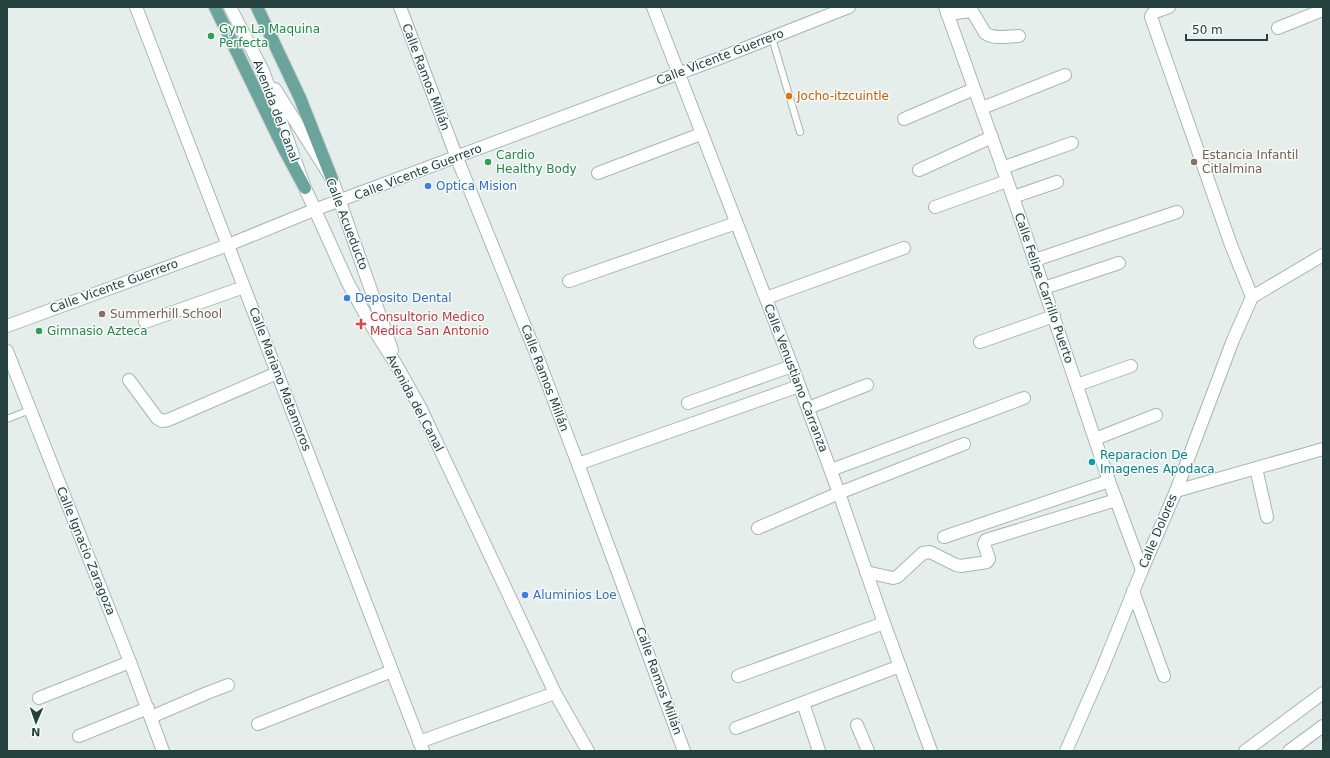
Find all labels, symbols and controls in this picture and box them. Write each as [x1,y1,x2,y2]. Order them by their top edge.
scale bar [1186,16,1267,42]
place label: Gym La Maquina Perfecta [219,22,320,50]
street label: Calle Ramos Millán [399,22,453,132]
text: 50 m [1192,23,1223,37]
street label: Calle Vicente Guerrero [654,26,786,88]
marker: Gym La Maquina Perfecta [206,31,216,41]
street label: Avenida del Canal [250,58,302,164]
place label: Jocho-itzcuintle [796,89,889,103]
marker: Jocho-itzcuintle [784,91,794,101]
street label: Calle Vicente Guerrero [352,141,484,203]
place label: Cardio Healthy Body [496,148,577,176]
place label: Estancia Infantil Citlalmina [1202,148,1298,176]
marker: Cardio Healthy Body [483,157,493,167]
marker: Estancia Infantil Citlalmina [1189,157,1199,167]
street label: Calle Acueducto [323,176,371,272]
place label: Optica Mision [436,179,517,193]
marker: Optica Mision [423,181,433,191]
street label: Calle Felipe Carrillo Puerto [1012,211,1076,365]
street label: Calle Vicente Guerrero [48,256,180,316]
place label: Deposito Dental [355,291,452,305]
marker: Deposito Dental [342,293,352,303]
street label: Calle Venustiano Carranza [761,302,831,454]
street label: Calle Mariano Matamoros [246,305,314,453]
place label: Summerhill School [110,307,222,321]
marker: Summerhill School [97,309,107,319]
place label: Consultorio Medico Medica San Antonio [370,310,489,338]
marker: Consultorio Medico Medica San Antonio [355,318,367,330]
street label: Calle Ramos Millán [518,323,572,433]
place label: Gimnasio Azteca [47,324,148,338]
marker: Gimnasio Azteca [34,326,44,336]
street label: Avenida del Canal [383,352,447,454]
place label: Reparacion De Imagenes Apodaca [1100,448,1215,476]
marker: Reparacion De Imagenes Apodaca [1087,457,1097,467]
street label: Calle Ignacio Zaragoza [54,485,118,617]
street label: Calle Dolores [1136,492,1180,570]
place label: Aluminios Loe [533,588,617,602]
marker: Aluminios Loe [520,590,530,600]
street label: Calle Ramos Millán [633,625,685,737]
north arrow [16,702,56,742]
text: N [31,725,41,738]

